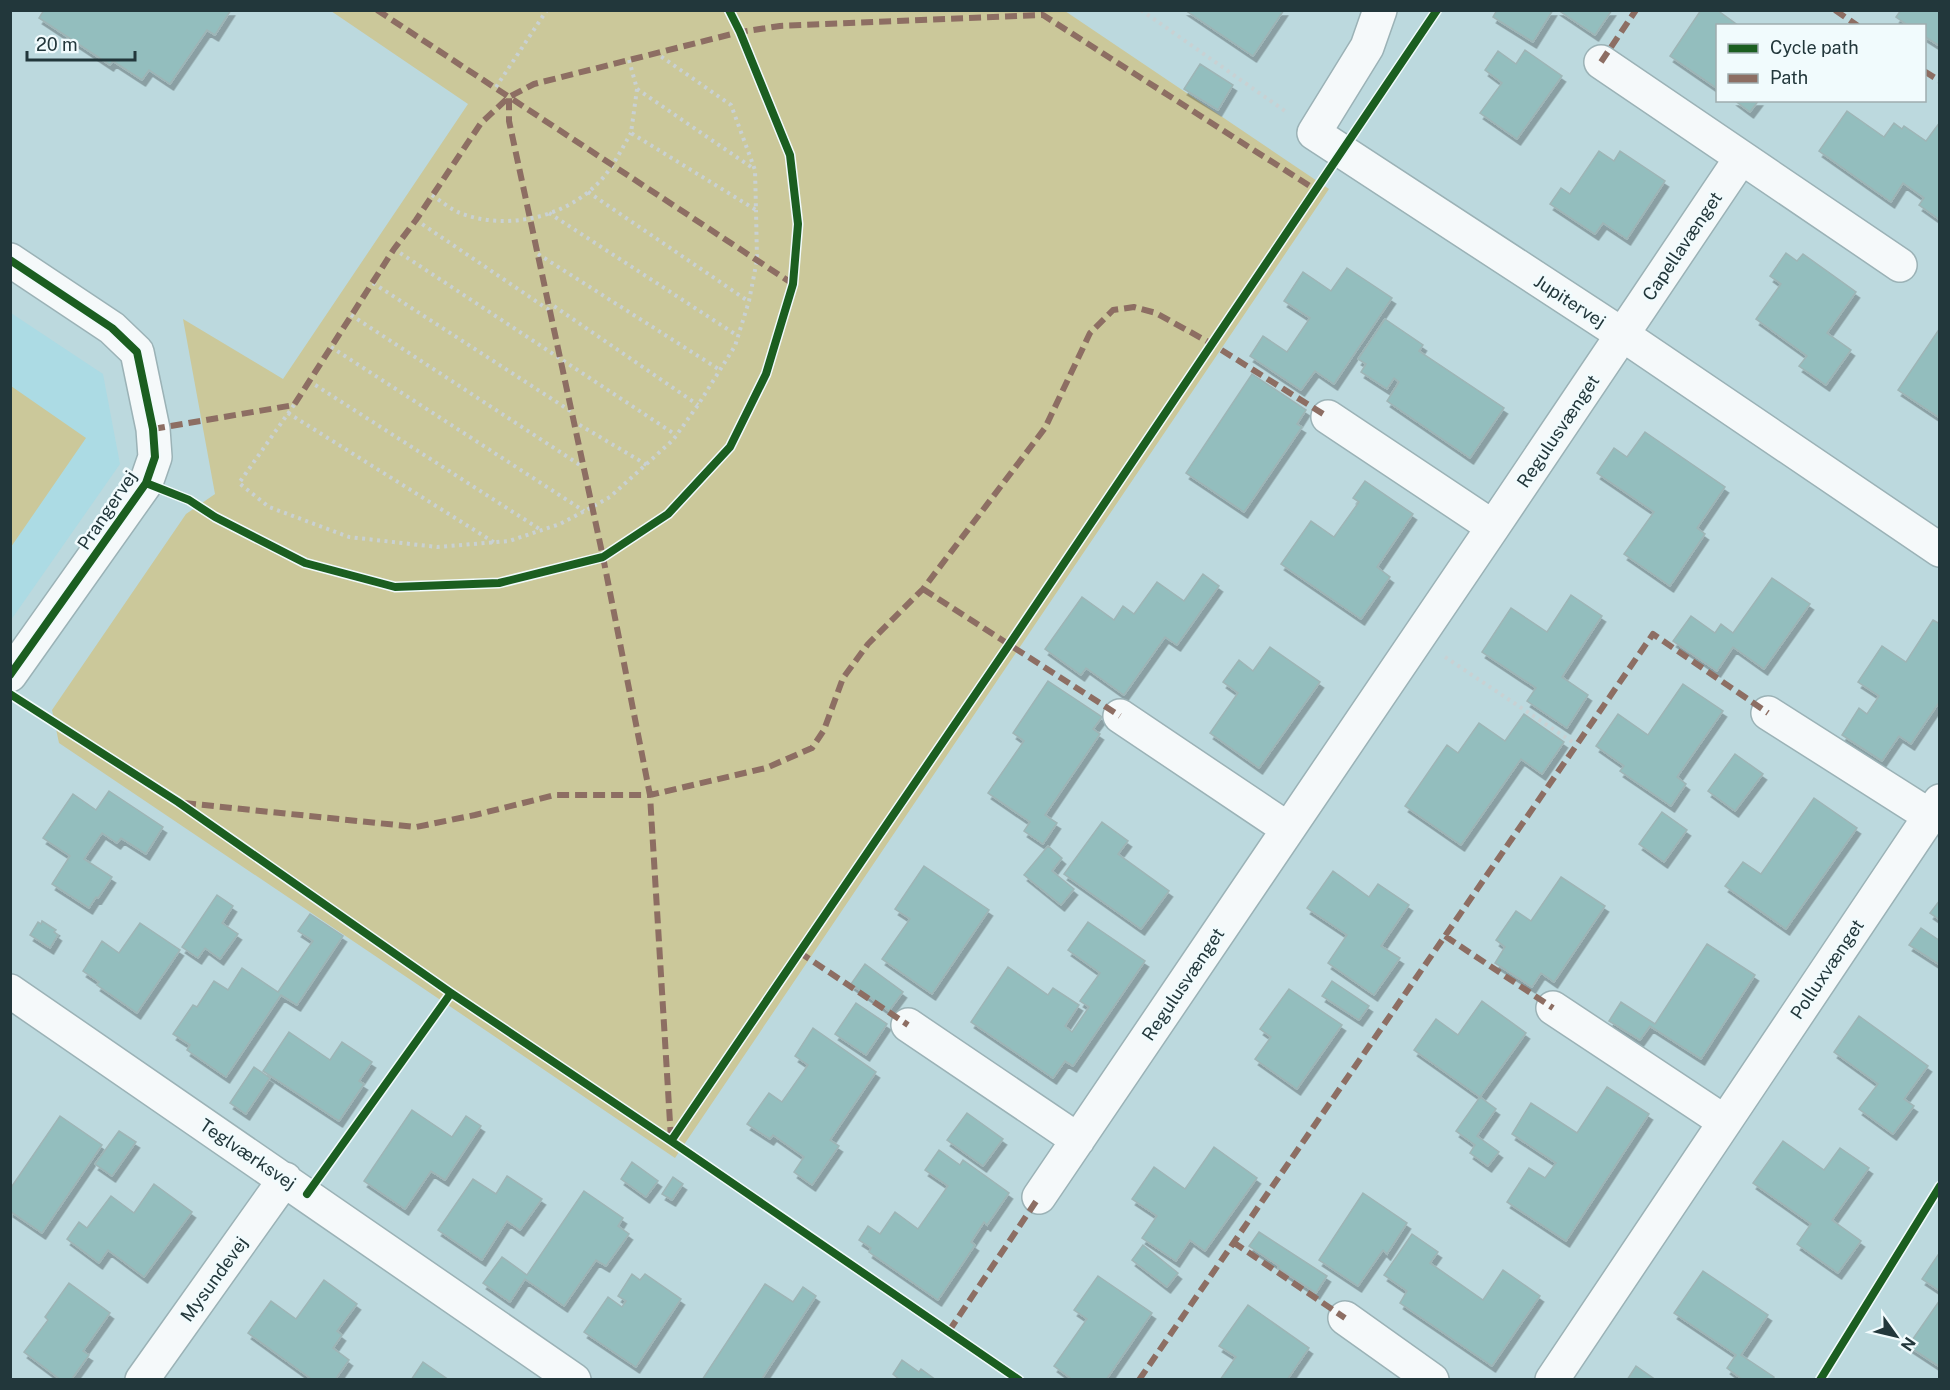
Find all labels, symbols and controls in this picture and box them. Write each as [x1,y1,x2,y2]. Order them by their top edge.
scale bar [27,24,135,62]
legend [1716,24,1926,102]
text: 20 m [36,34,78,55]
text: Cycle path [1770,37,1859,58]
text: Path [1770,67,1808,88]
street label: Capellavænget [1638,188,1726,304]
street label: Jupitervej [1530,270,1610,332]
street label: Regulusvænget [1512,371,1604,491]
street label: Prangervej [73,467,141,553]
street label: Polluxvænget [1786,915,1868,1023]
street label: Regulusvænget [1137,924,1229,1044]
street label: Teglværksvej [196,1114,300,1194]
street label: Mysundevej [176,1232,252,1326]
north arrow [1866,1306,1926,1366]
text: N [1897,1334,1919,1355]

